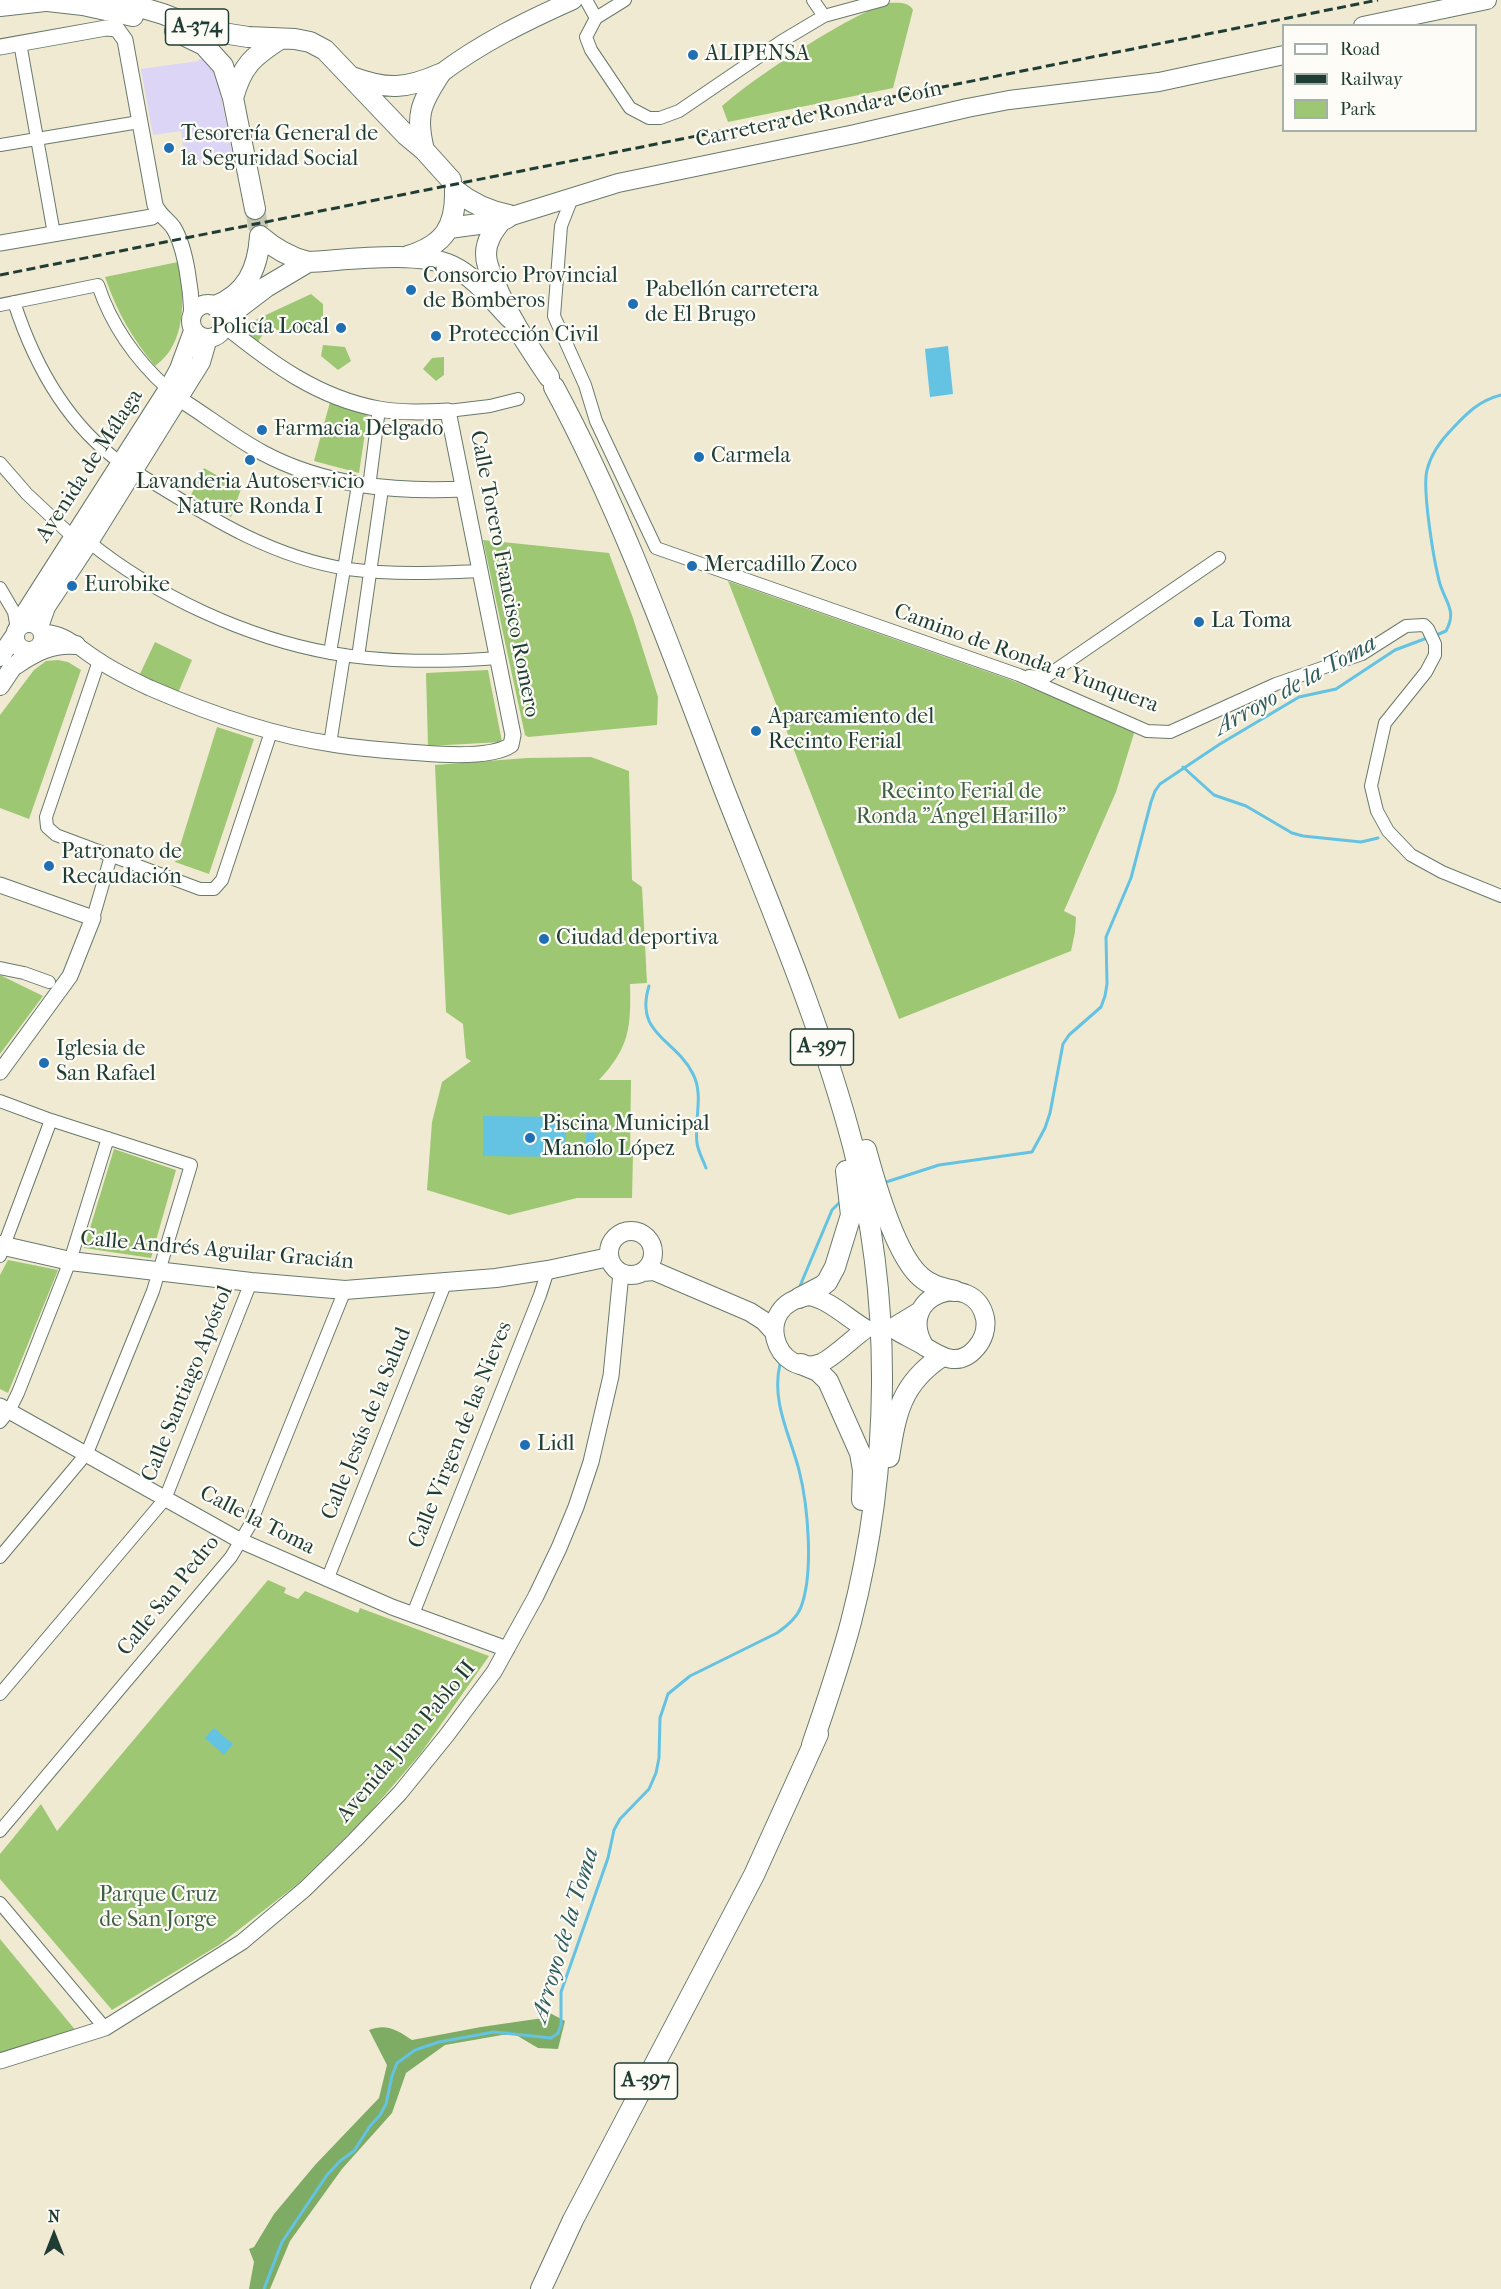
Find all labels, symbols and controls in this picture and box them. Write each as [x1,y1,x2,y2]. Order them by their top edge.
road number: A-374 [166,9,228,45]
legend [1282,24,1477,132]
text: Road [1340,39,1380,60]
place label: ALIPENSA [705,42,810,68]
marker: ALIPENSA [686,48,700,62]
text: Railway [1340,69,1403,90]
street label: Carretera de Ronda a Coín [693,76,945,154]
text: Park [1340,99,1376,120]
place label: Tesorería General de la Seguridad Social [181,122,378,174]
marker: Tesorería General de la Seguridad Social [162,141,176,155]
place label: Consorcio Provincial de Bomberos [423,264,618,316]
place label: Pabellón carretera de El Brugo [645,278,819,330]
marker: Consorcio Provincial de Bomberos [404,283,418,297]
marker: Pabellón carretera de El Brugo [626,297,640,311]
place label: Policía Local [211,315,329,341]
marker: Policía Local [334,321,348,335]
place label: Protección Civil [448,323,599,349]
marker: Protección Civil [429,329,443,343]
street label: Avenida de Málaga [31,384,149,548]
place label: Farmacia Delgado [274,417,443,443]
marker: Farmacia Delgado [255,423,269,437]
street label: Calle Torero Francisco Romero [463,428,545,720]
place label: Carmela [711,444,791,470]
marker: Carmela [692,450,706,464]
marker: Lavanderia Autoservicio Nature Ronda I [243,453,257,467]
place label: Lavanderia Autoservicio Nature Ronda I [136,470,364,522]
place label: Mercadillo Zoco [704,553,857,579]
marker: Mercadillo Zoco [685,559,699,573]
place label: Eurobike [84,573,170,599]
marker: Eurobike [65,579,79,593]
street label: Camino de Ronda a Yunquera [890,599,1162,719]
place label: La Toma [1211,609,1292,635]
marker: La Toma [1192,615,1206,629]
water label: Arroyo de la Toma [1210,630,1382,742]
place label: Aparcamiento del Recinto Ferial [768,705,934,756]
marker: Aparcamiento del Recinto Ferial [749,724,763,738]
park label: Recinto Ferial de Ronda "Ángel Harillo" [856,780,1066,831]
place label: Patronato de Recaudación [61,840,182,891]
marker: Patronato de Recaudación [42,859,56,873]
place label: Ciudad deportiva [556,926,718,952]
marker: Ciudad deportiva [537,932,551,946]
road number: A-397 [790,1029,854,1065]
place label: Iglesia de San Rafael [56,1037,156,1088]
marker: Iglesia de San Rafael [37,1056,51,1070]
place label: Piscina Municipal Manolo López [542,1112,710,1164]
marker: Piscina Municipal Manolo López [523,1131,537,1145]
street label: Calle Andrés Aguilar Gracián [79,1226,355,1276]
street label: Calle Santiago Apóstol [137,1282,239,1486]
street label: Calle Virgen de las Nieves [403,1318,519,1552]
street label: Calle Jesús de la Salud [316,1324,418,1524]
place label: Lidl [537,1432,575,1458]
marker: Lidl [518,1438,532,1452]
street label: Calle la Toma [195,1481,319,1561]
street label: Calle San Pedro [112,1530,226,1662]
street label: Avenida Juan Pablo II [332,1656,482,1828]
water label: Arroyo de la Toma [526,1844,606,2026]
park label: Parque Cruz de San Jorge [99,1883,217,1934]
road number: A-397 [614,2063,678,2099]
north arrow [24,2205,84,2265]
text: N [48,2207,60,2226]

